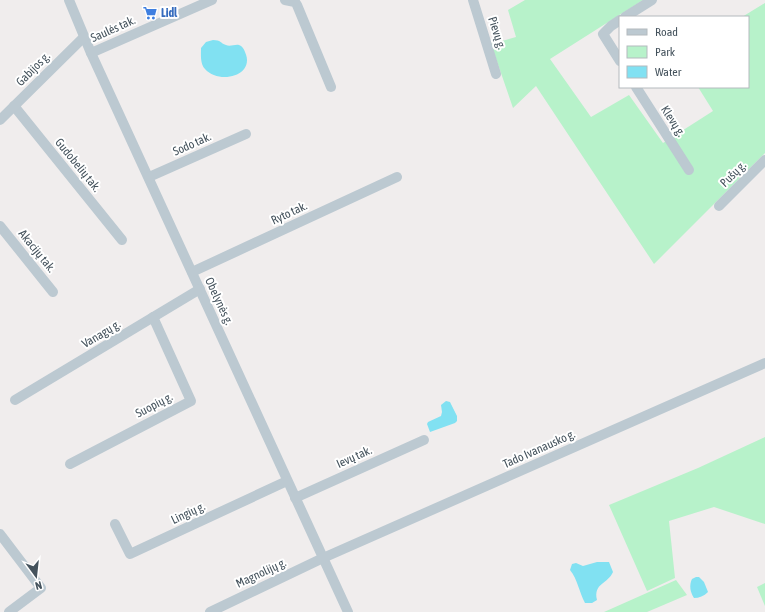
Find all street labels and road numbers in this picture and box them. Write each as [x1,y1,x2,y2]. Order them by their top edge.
street label: Saulės tak. [89,13,137,45]
street label: Pievų g. [485,15,509,51]
street label: Gabijos g. [13,49,53,89]
street label: Klevų g. [658,103,688,139]
street label: Sodo tak. [171,129,213,159]
street label: Gudobelių tak. [52,136,104,194]
street label: Pušų g. [717,158,749,190]
street label: Ryto tak. [269,199,309,227]
street label: Akacijų tak. [16,227,58,275]
street label: Obelynės g. [202,275,236,327]
street label: Vanagų g. [79,317,123,351]
street label: Suopių g. [133,390,175,420]
street label: Tado Ivanausko g. [501,427,577,471]
street label: Ievų tak. [334,443,374,471]
street label: Lingių g. [169,499,207,527]
street label: Magnolijų g. [234,555,288,591]

